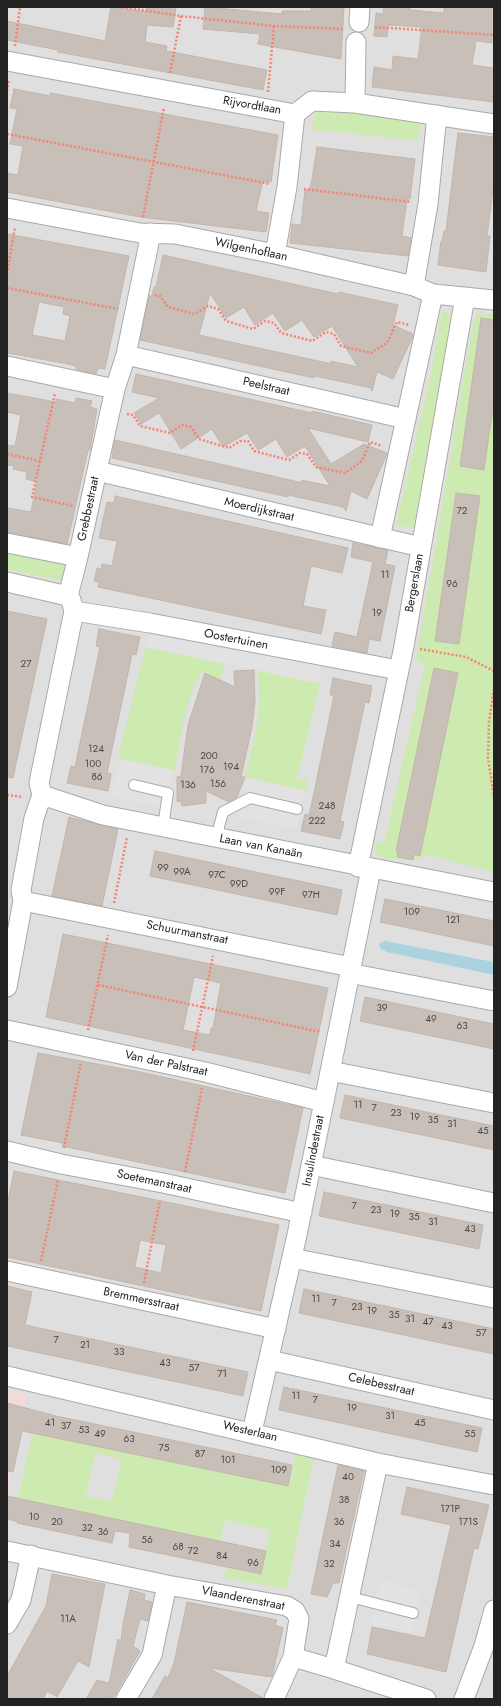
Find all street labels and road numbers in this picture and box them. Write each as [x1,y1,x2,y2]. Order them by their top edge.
street label: Rijvordtlaan [222,94,282,118]
street label: Wilgenhoflaan [213,235,289,265]
street label: Peelstraat [241,375,291,399]
street label: Grebbestraat [75,475,103,543]
street label: Moerdijkstraat [223,495,295,525]
street label: Bergerslaan [403,553,427,613]
street label: Oostertuinen [203,627,269,653]
street label: Laan van Kanaän [218,832,304,862]
street label: Schuurmanstraat [145,918,229,948]
street label: Van der Palstraat [123,1048,209,1080]
street label: Insulindestraat [300,1114,328,1188]
street label: Soetemanstraat [115,1167,193,1197]
street label: Bremmersstraat [102,1285,180,1315]
street label: Celebesstraat [347,1370,415,1400]
street label: Westerlaan [221,1419,279,1445]
street label: Vlaanderenstraat [200,1584,286,1614]

